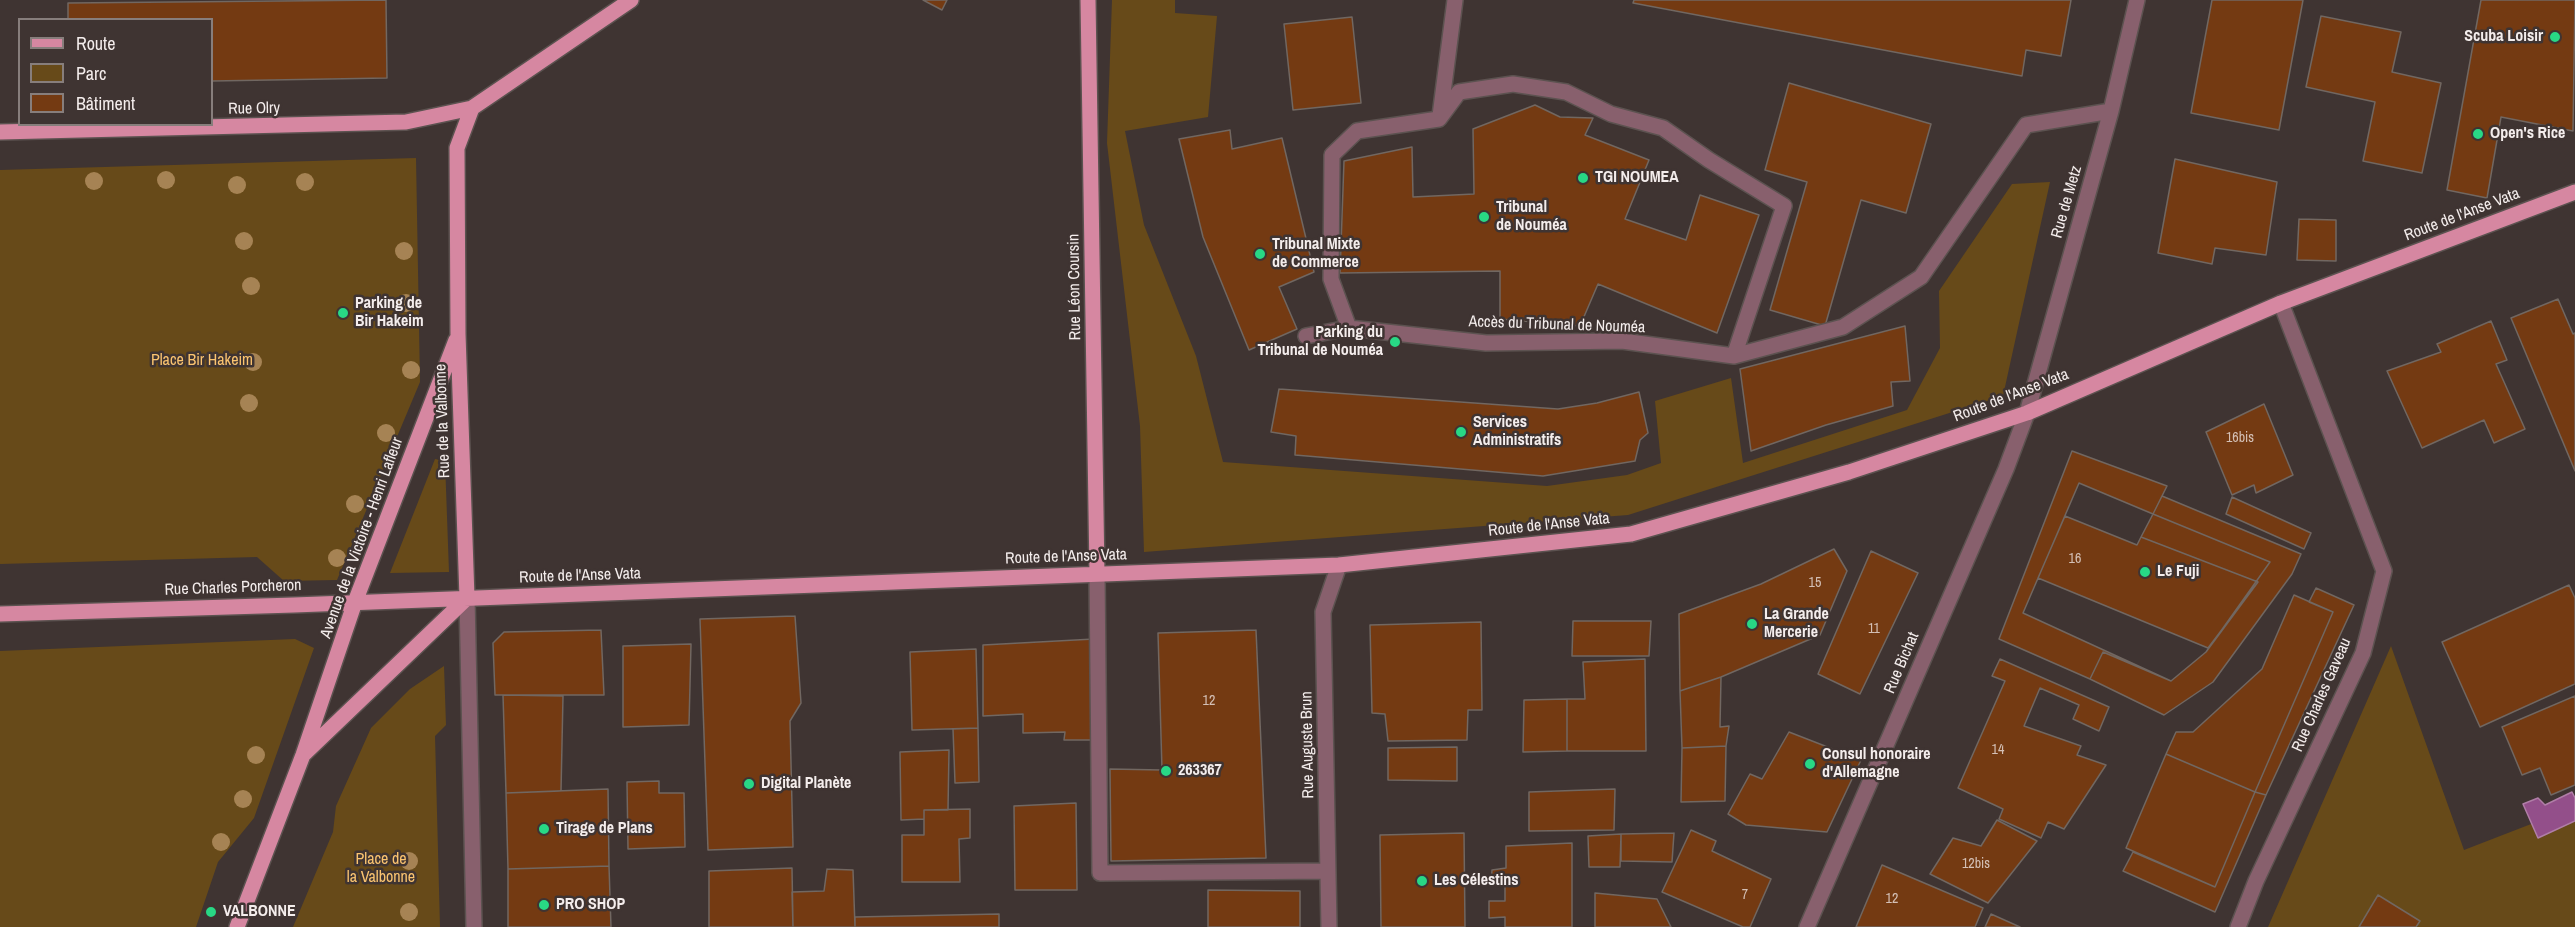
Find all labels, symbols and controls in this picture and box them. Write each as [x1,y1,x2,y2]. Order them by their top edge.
legend [18,18,213,126]
place label: Scuba Loisir [2464,27,2543,47]
marker: Scuba Loisir [2548,30,2562,44]
text: Route [76,31,115,56]
text: Parc [76,61,106,86]
text: Bâtiment [76,91,135,116]
street label: Rue Olry [228,99,280,119]
place label: Open's Rice [2490,124,2565,144]
marker: Open's Rice [2471,127,2485,141]
street label: Rue de Metz [2048,164,2086,240]
place label: TGI NOUMEA [1595,168,1679,188]
marker: TGI NOUMEA [1576,171,1590,185]
street label: Route de l'Anse Vata [2402,184,2522,246]
place label: Tribunal de Nouméa [1496,198,1567,236]
marker: Tribunal de Nouméa [1477,210,1491,224]
street label: Rue Léon Coursin [1064,234,1086,340]
place label: Tribunal Mixte de Commerce [1272,235,1360,273]
marker: Tribunal Mixte de Commerce [1253,247,1267,261]
place label: Parking de Bir Hakeim [355,294,424,332]
marker: Parking de Bir Hakeim [336,306,350,320]
street label: Accès du Tribunal de Nouméa [1468,312,1646,338]
place label: Parking du Tribunal de Nouméa [1258,323,1383,361]
marker: Parking du Tribunal de Nouméa [1388,335,1402,349]
park label: Place Bir Hakeim [151,351,253,371]
street label: Rue de la Valbonne [431,364,455,478]
street label: Route de l'Anse Vata [1951,365,2071,427]
place label: Services Administratifs [1473,413,1561,451]
marker: Services Administratifs [1454,425,1468,439]
house number: 16bis [2226,430,2254,446]
street label: Avenue de la Victoire - Henri Lafleur [317,435,407,641]
street label: Route de l'Anse Vata [1487,509,1611,541]
street label: Route de l'Anse Vata [1005,545,1127,569]
house number: 16 [2069,551,2081,567]
place label: Le Fuji [2157,562,2199,582]
street label: Route de l'Anse Vata [519,564,641,588]
marker: Le Fuji [2138,565,2152,579]
house number: 15 [1809,575,1821,591]
street label: Rue Charles Porcheron [164,576,302,600]
place label: La Grande Mercerie [1764,605,1829,643]
marker: La Grande Mercerie [1745,617,1759,631]
house number: 11 [1868,621,1880,637]
street label: Rue Bichat [1880,629,1924,697]
street label: Rue Charles Gaveau [2288,635,2356,755]
street label: Rue Auguste Brun [1297,691,1319,799]
house number: 12 [1203,693,1215,709]
house number: 14 [1992,742,2004,758]
place label: Consul honoraire d'Allemagne [1822,745,1931,783]
marker: Consul honoraire d'Allemagne [1803,757,1817,771]
place label: 263367 [1178,761,1222,781]
marker: 263367 [1159,764,1173,778]
place label: Digital Planète [761,774,851,794]
marker: Digital Planète [742,777,756,791]
place label: Tirage de Plans [556,819,653,839]
marker: Tirage de Plans [537,822,551,836]
park label: Place de la Valbonne [347,850,415,888]
house number: 12bis [1962,856,1990,872]
place label: Les Célestins [1434,871,1519,891]
marker: Les Célestins [1415,874,1429,888]
house number: 7 [1742,887,1748,903]
house number: 12 [1886,891,1898,907]
place label: PRO SHOP [556,895,625,915]
marker: PRO SHOP [537,898,551,912]
place label: VALBONNE [223,902,296,922]
marker: VALBONNE [204,905,218,919]

